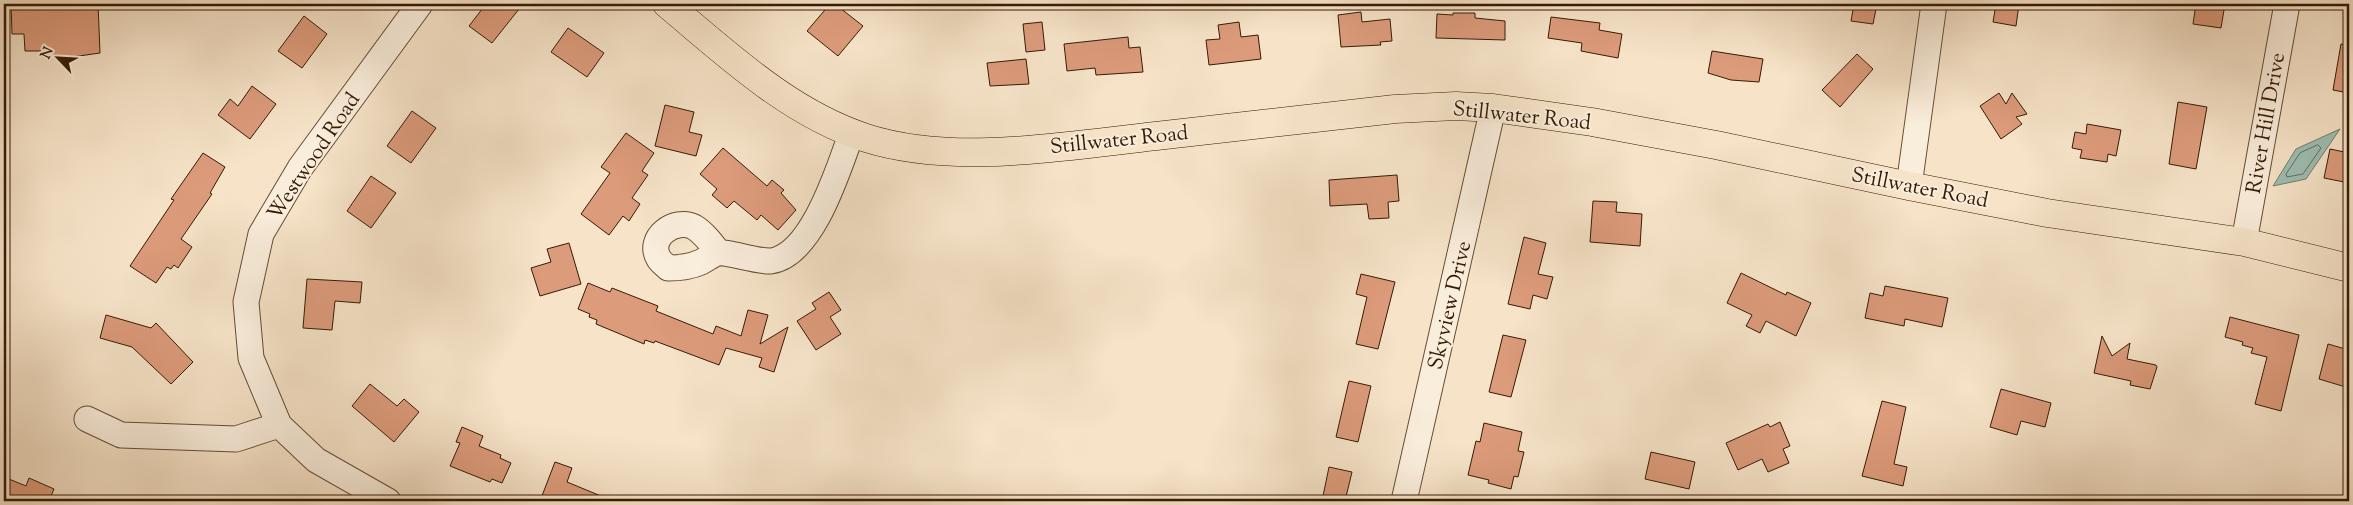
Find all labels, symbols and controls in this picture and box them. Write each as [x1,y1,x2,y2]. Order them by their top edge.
north arrow [32,32,82,82]
text: N [37,44,59,63]
street label: River Hill Drive [2240,50,2294,196]
street label: Westwood Road [261,87,369,227]
street label: Stillwater Road [1451,95,1593,139]
street label: Stillwater Road [1049,119,1190,163]
street label: Stillwater Road [1849,161,1991,217]
street label: Skyview Drive [1422,238,1480,373]

